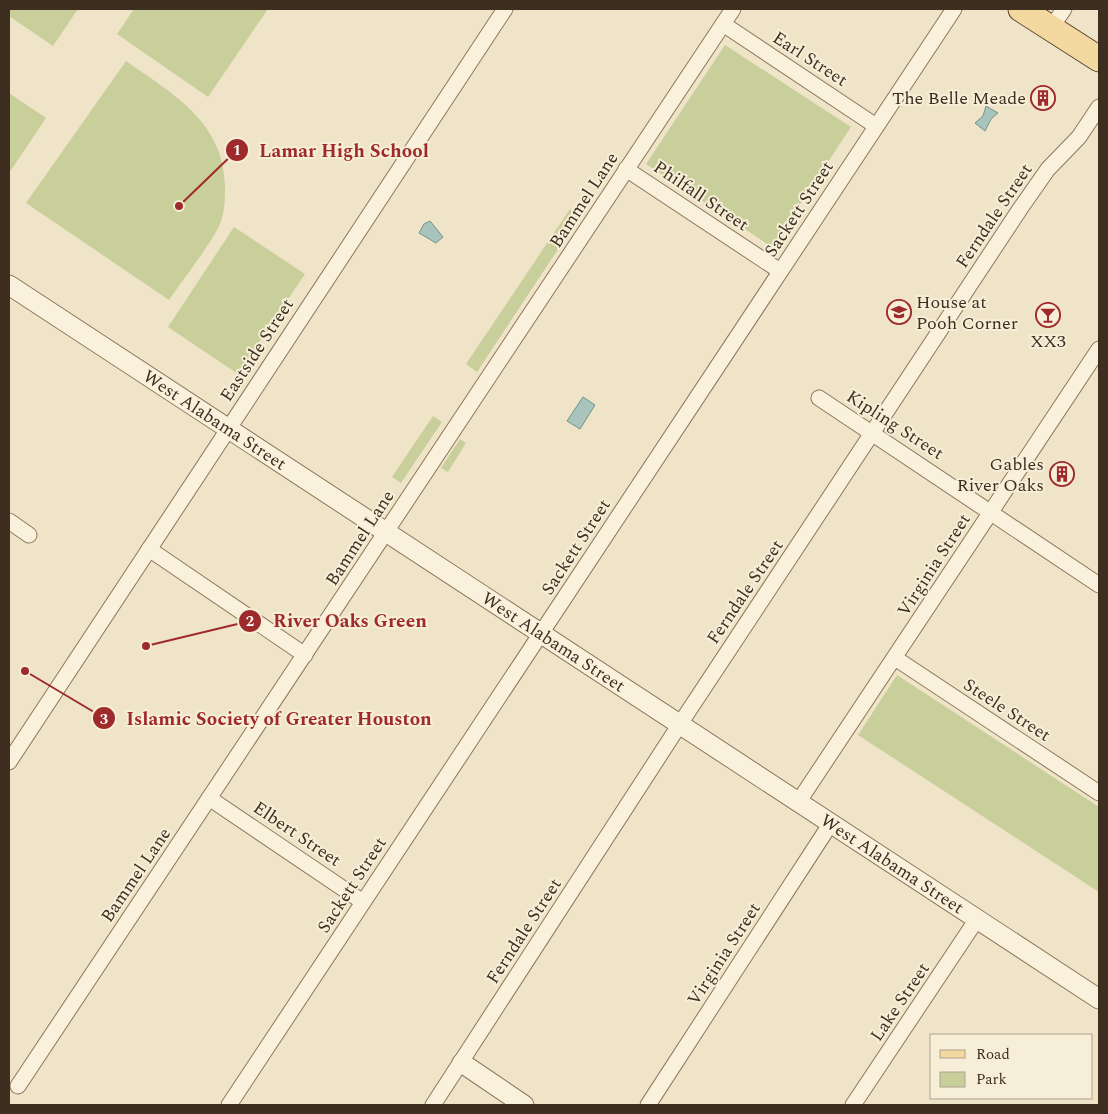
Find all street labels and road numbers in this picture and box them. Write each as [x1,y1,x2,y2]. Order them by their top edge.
street label: Earl Street [767,25,853,93]
street label: Bammel Lane [543,147,625,253]
street label: Philfall Street [648,154,754,238]
street label: Sackett Street [758,155,840,263]
street label: Ferndale Street [949,158,1039,274]
street label: Eastside Street [213,293,301,407]
street label: West Alabama Street [138,363,292,477]
street label: Kipling Street [841,383,949,467]
street label: Bammel Lane [319,485,401,591]
street label: Sackett Street [535,493,617,601]
street label: Virginia Street [891,508,977,622]
street label: Ferndale Street [700,534,790,650]
street label: West Alabama Street [476,585,631,699]
street label: Steele Street [958,672,1056,748]
street label: Elbert Street [248,795,346,873]
street label: West Alabama Street [815,807,970,921]
street label: Bammel Lane [94,822,178,928]
street label: Sackett Street [311,831,393,939]
street label: Ferndale Street [480,873,568,989]
street label: Virginia Street [681,897,767,1011]
street label: Lake Street [864,957,936,1047]

